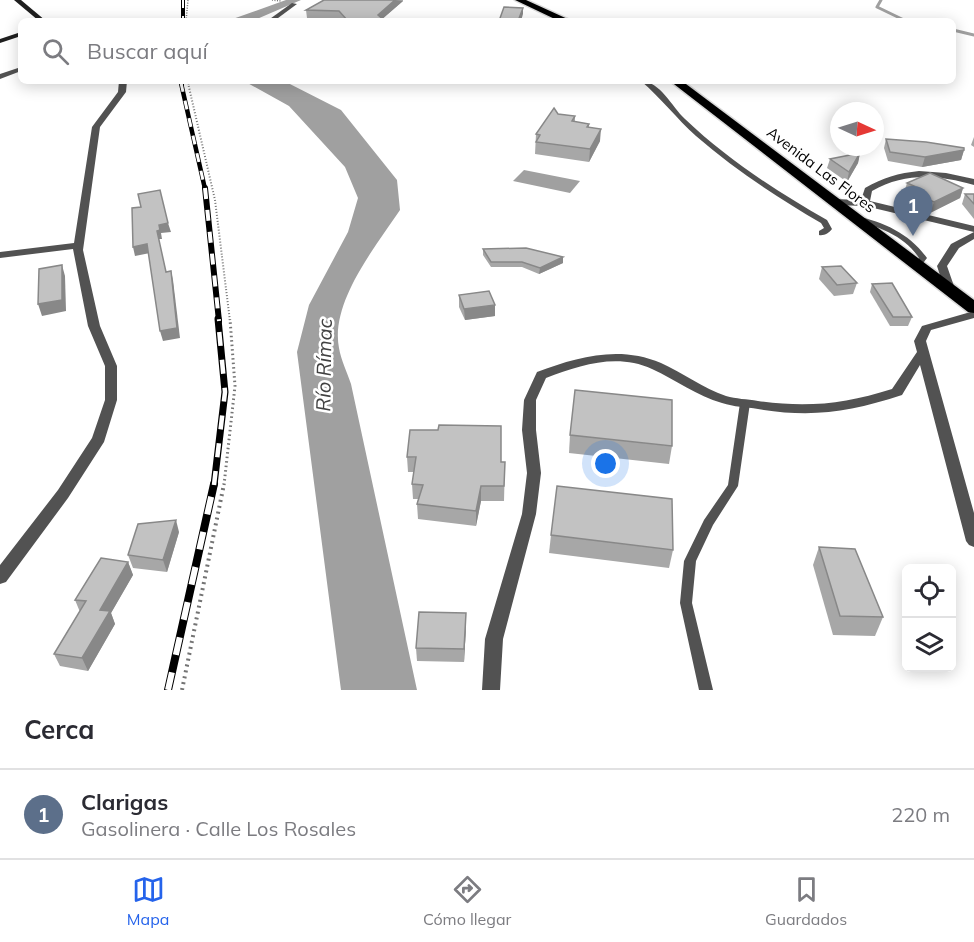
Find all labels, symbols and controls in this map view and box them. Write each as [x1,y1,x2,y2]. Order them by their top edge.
search box [18,18,956,84]
icon: search [39,35,72,68]
text: Buscar aquí [87,37,208,65]
north arrow [830,102,884,156]
street label: Avenida Las Flores [763,123,879,217]
pin: 1 [894,186,932,236]
water label: Río Rímac [310,318,337,412]
your location [591,449,620,478]
map controls [902,564,956,672]
button: locate [902,564,956,618]
button: layers [902,618,956,672]
text: Cerca [24,713,94,746]
text: Clarigas [81,788,168,816]
text: 1 [38,802,50,827]
text: 220 m [891,802,950,827]
text: Gasolinera · Calle Los Rosales [81,816,356,841]
tab: Mapa [127,873,169,929]
tab: Cómo llegar [423,873,511,929]
tab: Guardados [765,873,847,929]

